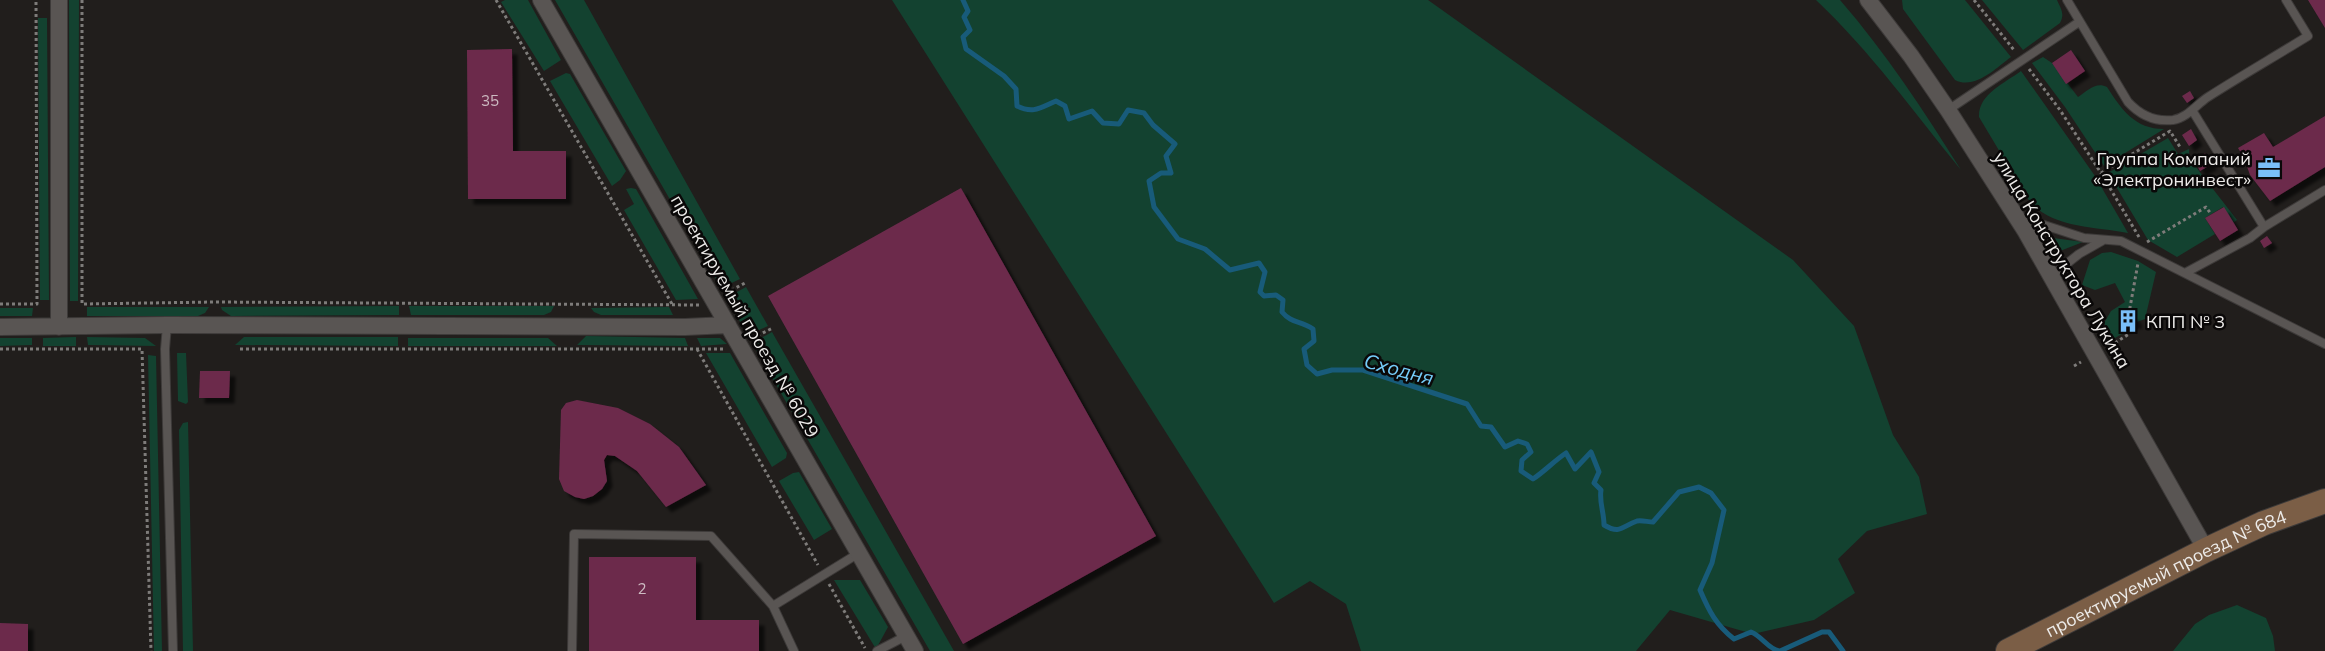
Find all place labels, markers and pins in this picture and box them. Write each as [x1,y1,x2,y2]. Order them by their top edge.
place label: Группа Компаний «Электронинвест» [2093,147,2251,191]
office icon: Группа Компаний «Электронинвест» [2256,155,2282,181]
building icon: КПП № 3 [2115,308,2141,334]
place label: КПП № 3 [2146,310,2225,333]

